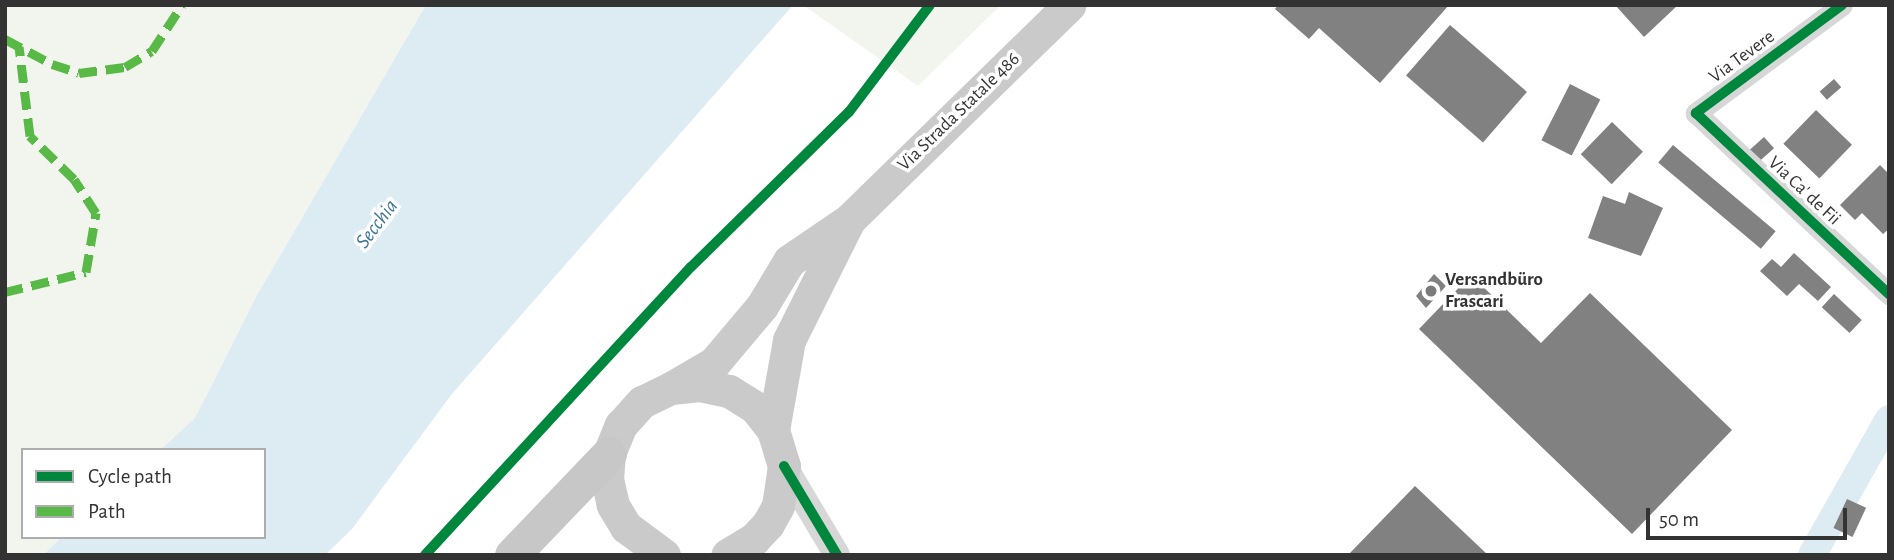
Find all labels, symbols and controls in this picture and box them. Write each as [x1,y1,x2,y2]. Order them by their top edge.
street label: Via Tevere [1705,26,1779,88]
street label: Via Strada Statale 486 [893,48,1025,176]
street label: Via Ca' de Fii [1763,152,1845,230]
water label: Secchia [350,195,404,253]
place label: Versandbüro Frascari [1445,269,1543,313]
marker: Versandbüro Frascari [1423,283,1439,299]
legend [21,448,266,539]
text: Cycle path [88,466,172,487]
scale bar [1649,494,1850,538]
text: Path [88,501,126,522]
text: 50 m [1659,509,1699,530]

